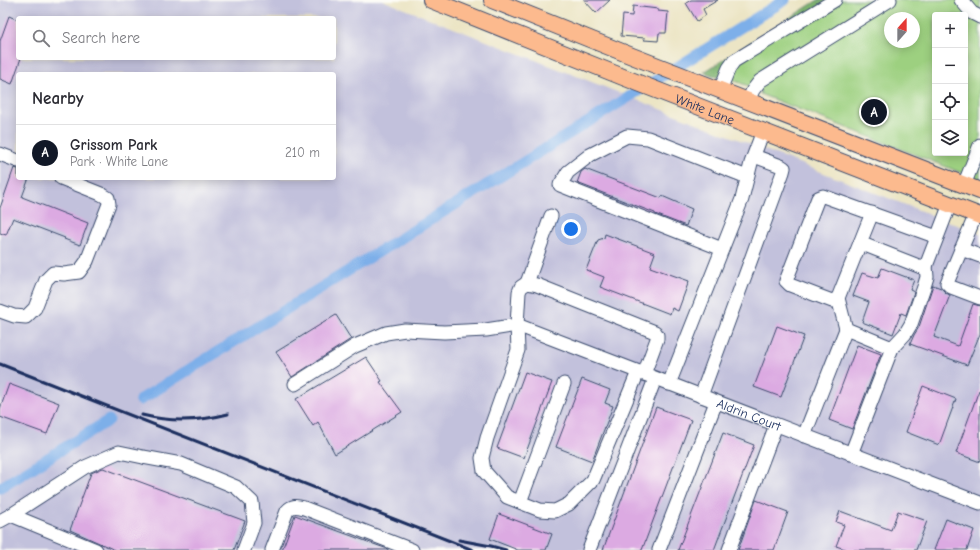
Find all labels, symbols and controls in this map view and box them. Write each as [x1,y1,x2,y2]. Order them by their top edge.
north arrow [884,12,920,48]
map controls [932,12,968,156]
button: + [932,12,968,48]
search box [16,16,336,60]
icon: search [30,27,52,49]
text: Search here [62,29,140,47]
button: − [932,48,968,84]
button: locate [932,84,968,120]
text: Nearby [32,89,83,108]
street label: White Lane [673,91,737,128]
pin: A [861,97,887,127]
button: layers [932,120,968,156]
text: Grissom Park [70,136,157,154]
text: A [41,145,49,160]
text: 210 m [285,145,320,160]
text: Park · White Lane [70,154,168,169]
your location [561,219,581,239]
street label: Aldrin Court [715,396,784,434]

